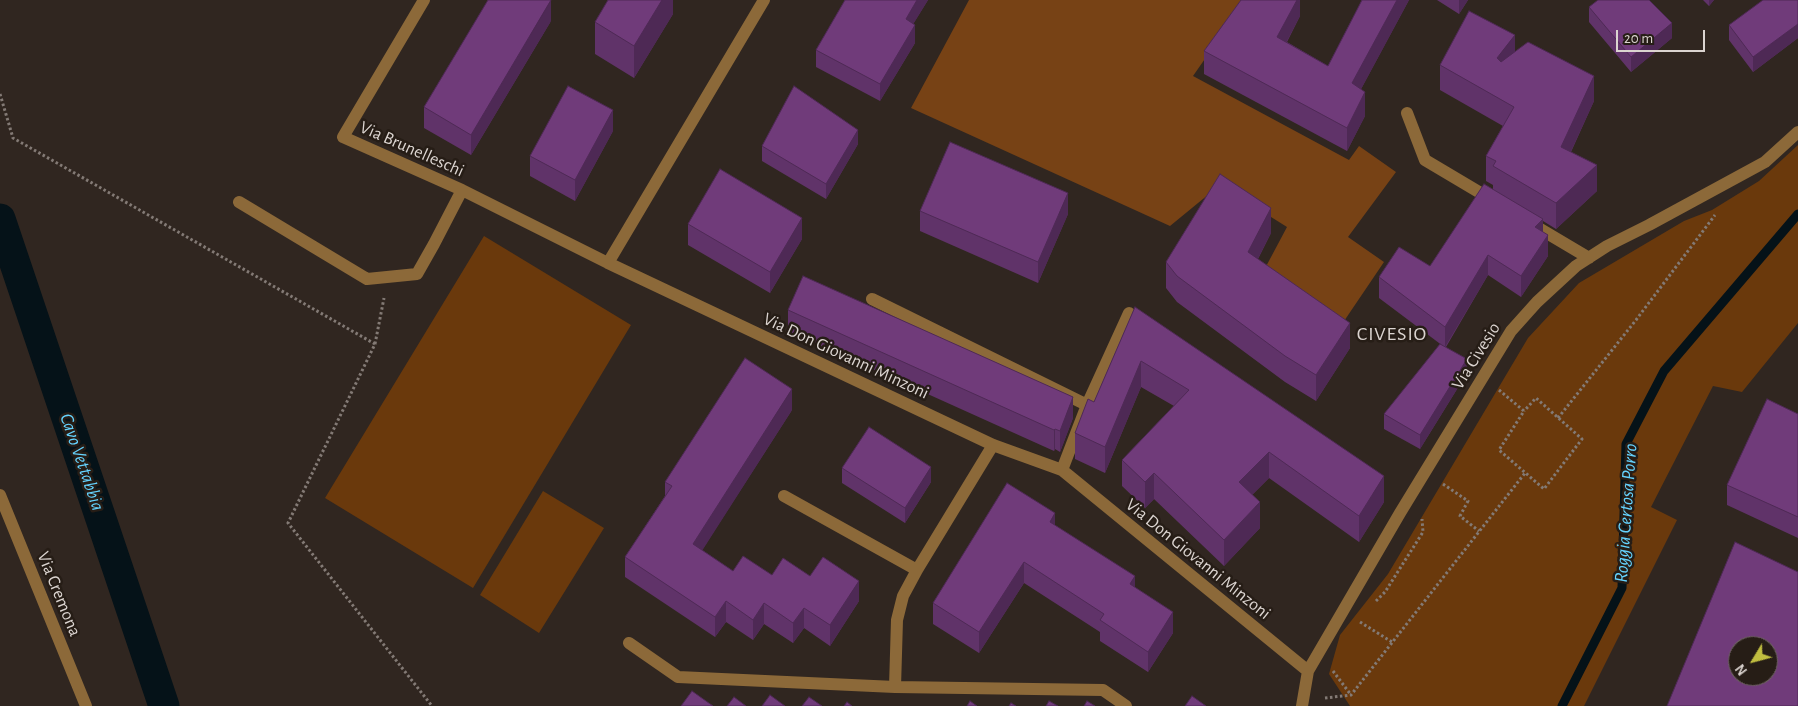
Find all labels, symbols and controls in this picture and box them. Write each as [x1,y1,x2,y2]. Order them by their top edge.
scale bar [1618,20,1707,52]
text: 20 m [1624,31,1653,46]
street label: Via Brunelleschi [356,116,468,182]
street label: Via Don Giovanni Minzoni [760,308,932,404]
street label: Via Civesio [1447,318,1505,394]
district label: CIVESIO [1356,322,1428,346]
water label: Cavo Vettabbia [55,410,109,514]
water label: Roggia Certosa Porro [1610,443,1642,583]
street label: Via Don Giovanni Minzoni [1121,494,1275,624]
street label: Via Cremona [32,548,86,640]
north arrow [1728,636,1778,686]
text: N [1733,661,1750,678]

